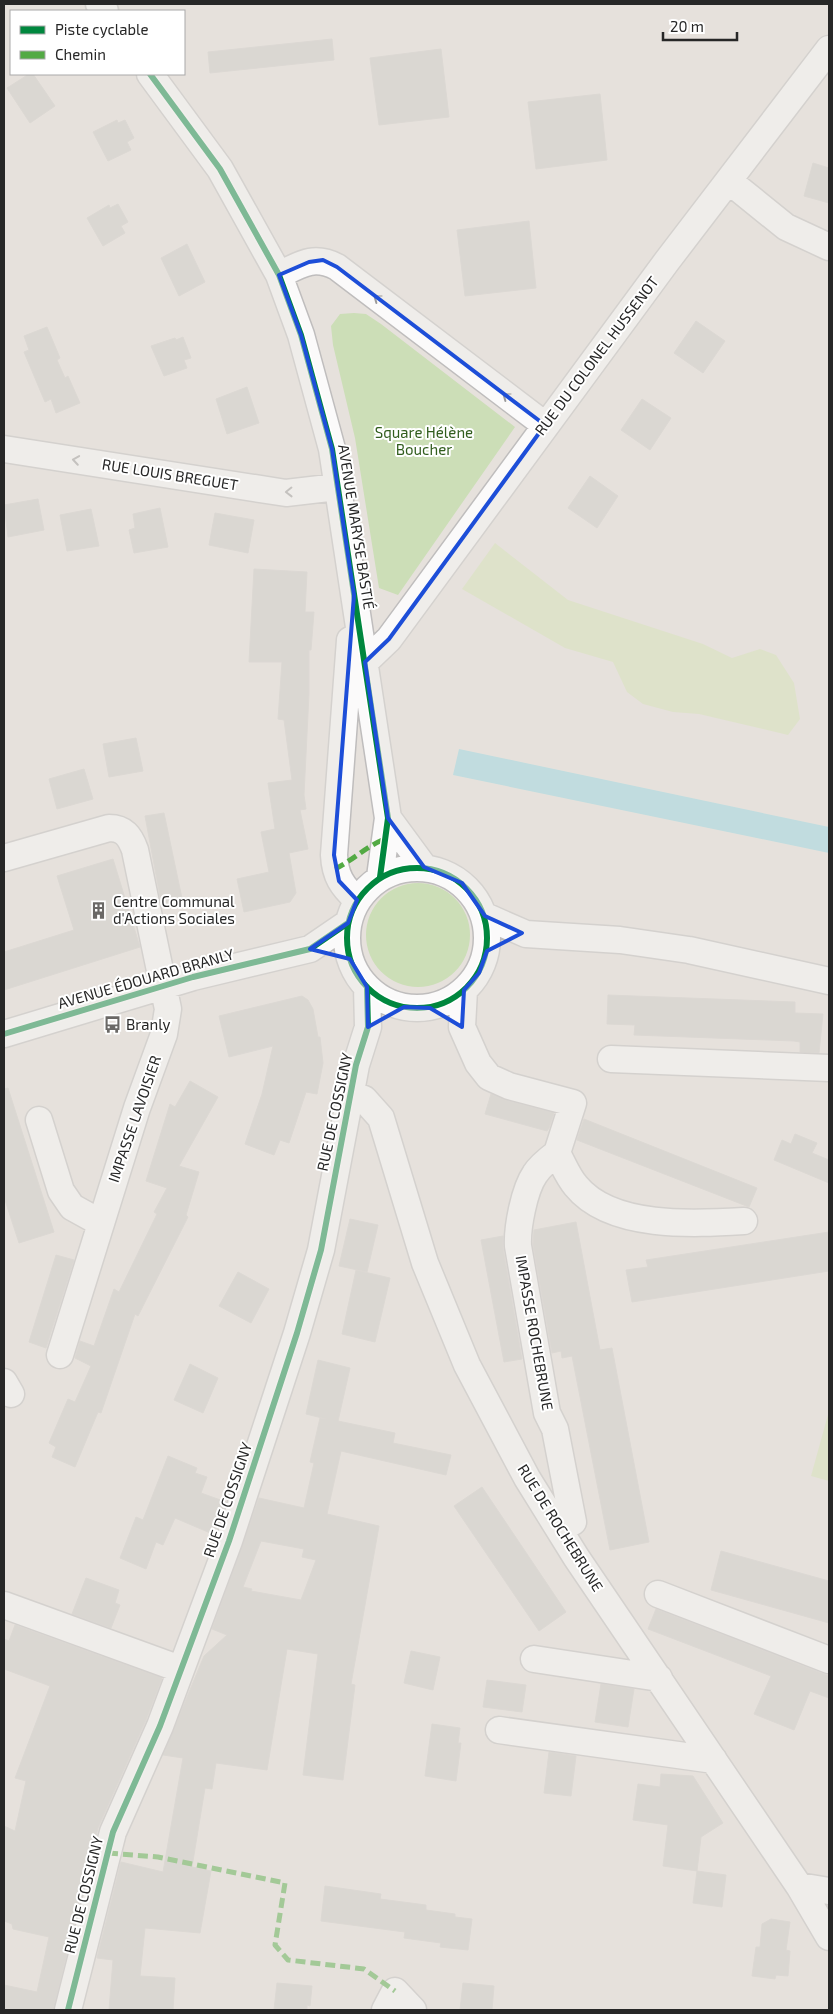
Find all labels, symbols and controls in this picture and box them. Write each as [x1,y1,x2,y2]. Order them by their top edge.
legend [10,10,185,75]
scale bar [663,10,737,42]
text: 20 m [670,17,704,35]
text: Piste cyclable [55,20,149,38]
text: Chemin [55,45,106,63]
street label: RUE DU COLONEL HUSSENOT [531,272,662,438]
one-way arrow [374,295,383,303]
one-way arrow [502,393,512,402]
park label: Square Hélène Boucher [375,423,473,458]
street label: AVENUE MARYSE BASTIÉ [335,443,379,611]
street label: RUE LOUIS BREGUET [101,454,240,494]
one-way arrow [72,456,81,466]
one-way arrow [284,487,292,497]
place label: Centre Communal d'Actions Sociales [113,892,235,927]
building icon: Centre Communal d'Actions Sociales [89,901,109,921]
street label: AVENUE ÉDOUARD BRANLY [56,944,236,1012]
bus stop icon: Branly [102,1015,122,1035]
place label: Branly [126,1015,170,1033]
street label: RUE DE COSSIGNY [313,1051,355,1173]
street label: IMPASSE LAVOISIER [104,1053,164,1184]
street label: IMPASSE ROCHEBRUNE [512,1254,557,1412]
street label: RUE DE COSSIGNY [199,1439,255,1560]
street label: RUE DE ROCHEBRUNE [514,1461,607,1594]
street label: RUE DE COSSIGNY [60,1834,106,1955]

